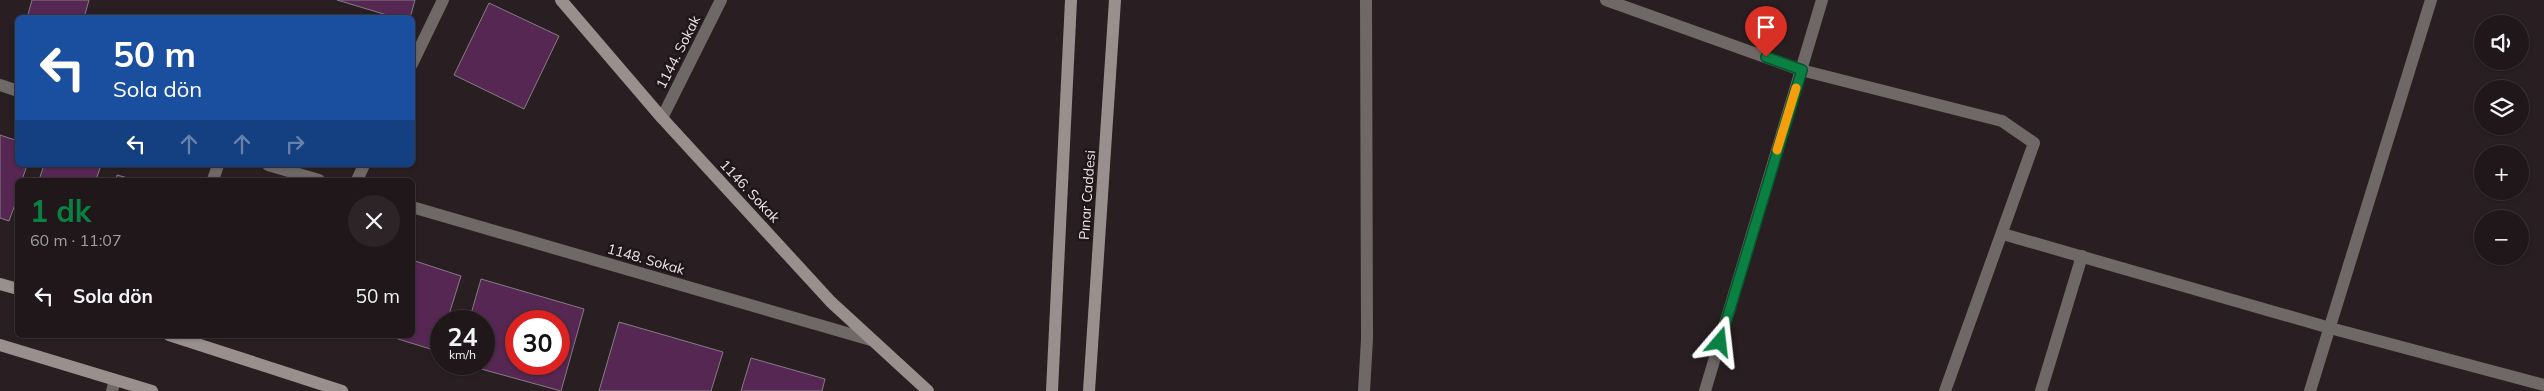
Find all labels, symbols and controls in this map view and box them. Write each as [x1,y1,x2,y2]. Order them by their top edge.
pin [1745,6,1787,57]
street label: 1144. Sokak [652,12,705,92]
icon: arrive [1752,13,1780,41]
map controls [2474,15,2529,265]
button: sound [2474,15,2529,70]
text: 50 m [113,32,196,76]
icon: left [30,35,95,100]
text: Sola dön [113,75,202,103]
button: layers [2474,80,2529,135]
icon: left [122,130,150,158]
icon: ahead [175,130,203,158]
icon: ahead [228,130,256,158]
icon: right [281,130,309,158]
button: + [2474,145,2529,200]
street label: Pınar Caddesi [1075,149,1099,241]
street label: 1146. Sokak [716,156,784,227]
text: 1 dk [30,192,91,230]
button: close [348,195,400,247]
button: − [2474,210,2529,265]
text: 60 m · 11:07 [30,230,122,250]
street label: 1148. Sokak [605,239,688,279]
icon: left [30,282,58,310]
text: Sola dön [73,284,153,308]
text: 50 m [356,284,400,308]
speed limit sign: 30 [505,310,570,375]
position arrow [1693,315,1745,367]
text: 24 [447,321,478,352]
text: km/h [449,347,476,362]

